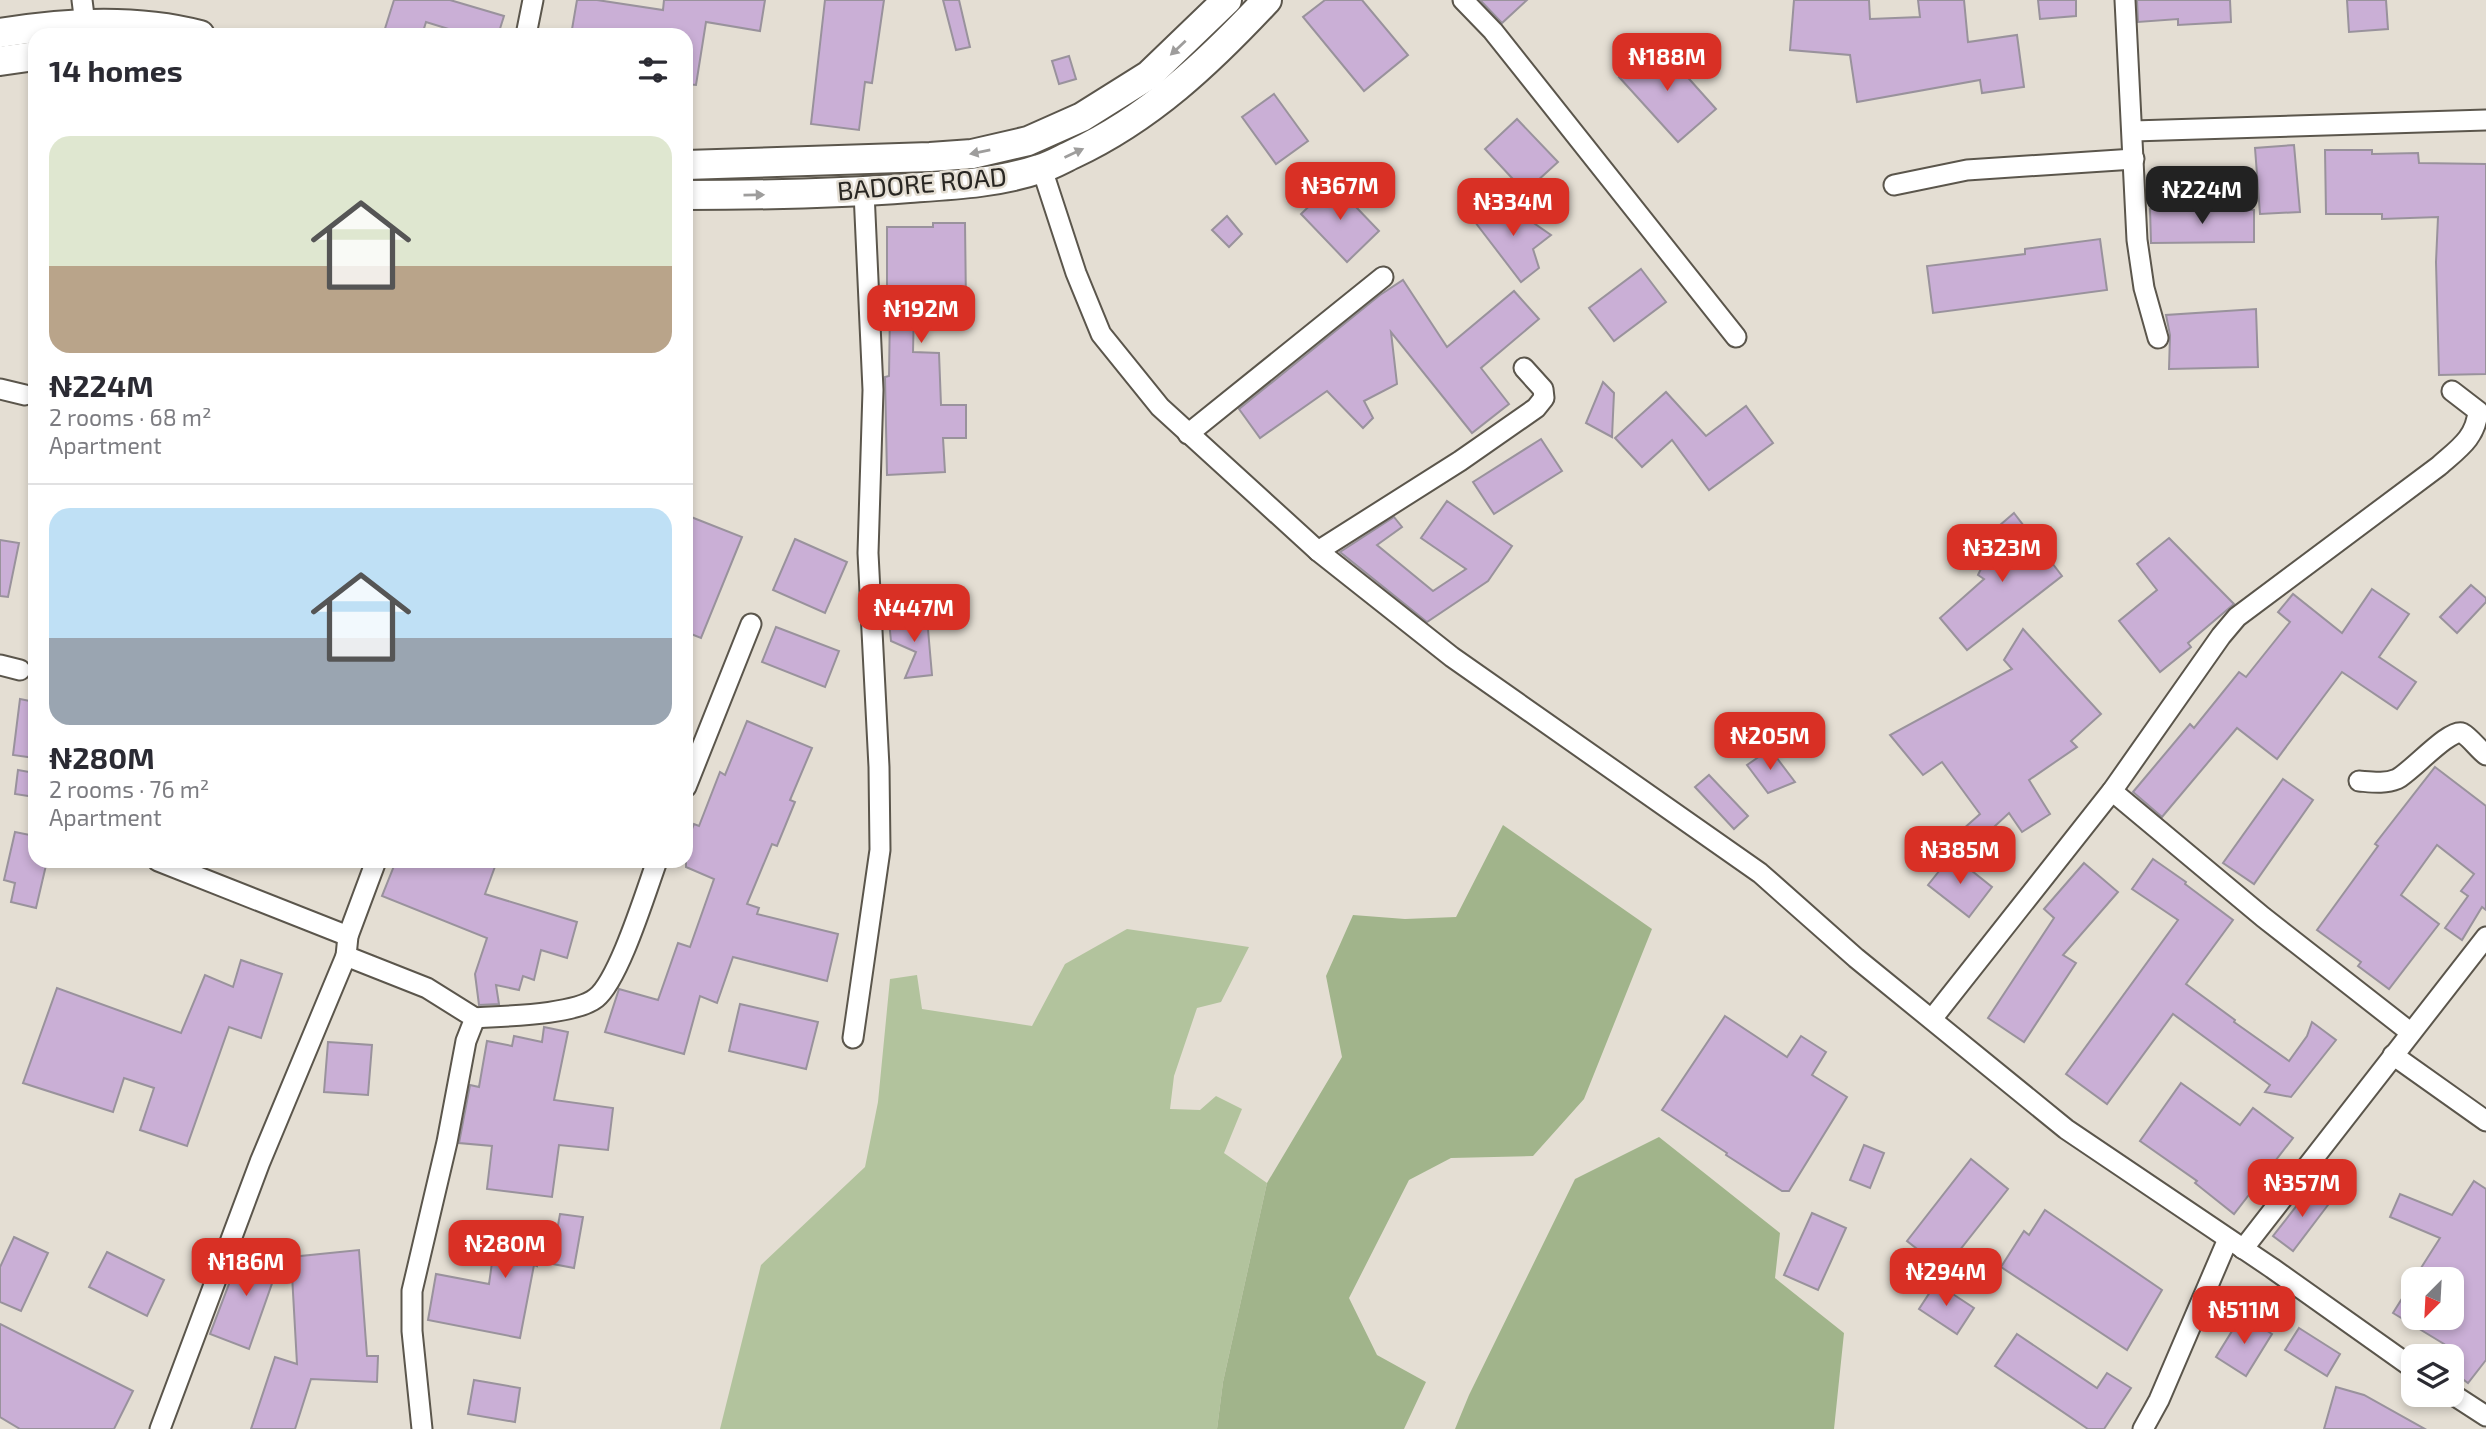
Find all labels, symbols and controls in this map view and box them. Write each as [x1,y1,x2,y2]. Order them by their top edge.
pin: ₦188M [1618,34,1716,93]
one-way arrow [1170,39,1187,55]
text: ₦188M [1628,42,1706,70]
icon: filters [634,51,672,89]
text: 14 homes [49,52,183,88]
one-way arrow [969,147,991,158]
one-way arrow [1064,148,1084,159]
street label: BADORE ROAD [836,160,1008,205]
pin: ₦367M [1291,162,1389,222]
pin: ₦224M [2153,166,2251,226]
text: ₦367M [1301,171,1379,199]
text: ₦224M [2162,175,2242,203]
pin: ₦334M [1464,178,1562,238]
icon: home [298,182,424,308]
text: ₦334M [1473,187,1553,215]
one-way arrow [743,189,765,201]
pin: ₦192M [872,286,970,345]
text: ₦192M [883,294,959,322]
text: ₦224M [49,367,154,403]
text: 2 rooms · 68 m² [49,403,212,431]
text: Apartment [49,431,162,459]
pin: ₦323M [1953,524,2051,584]
text: ₦323M [1963,533,2041,561]
icon: home [298,554,424,680]
pin: ₦447M [865,584,963,644]
text: ₦447M [874,593,954,621]
pin: ₦205M [1721,712,1819,772]
text: ₦205M [1730,721,1810,749]
text: ₦280M [49,739,155,775]
text: 2 rooms · 76 m² [49,775,209,803]
text: Apartment [49,803,162,831]
pin: ₦385M [1911,826,2009,886]
text: ₦385M [1921,835,1999,863]
pin: ₦357M [2253,1160,2351,1219]
text: ₦357M [2264,1168,2340,1196]
pin: ₦280M [456,1220,554,1280]
text: ₦280M [464,1229,546,1257]
pin: ₦186M [197,1238,295,1298]
text: ₦186M [208,1247,284,1275]
pin: ₦294M [1897,1248,1995,1308]
text: ₦294M [1906,1257,1986,1285]
north arrow [2401,1267,2464,1330]
map controls [2401,1267,2464,1407]
pin: ₦511M [2195,1286,2293,1346]
text: ₦511M [2208,1295,2280,1323]
button: layers [2401,1344,2464,1407]

